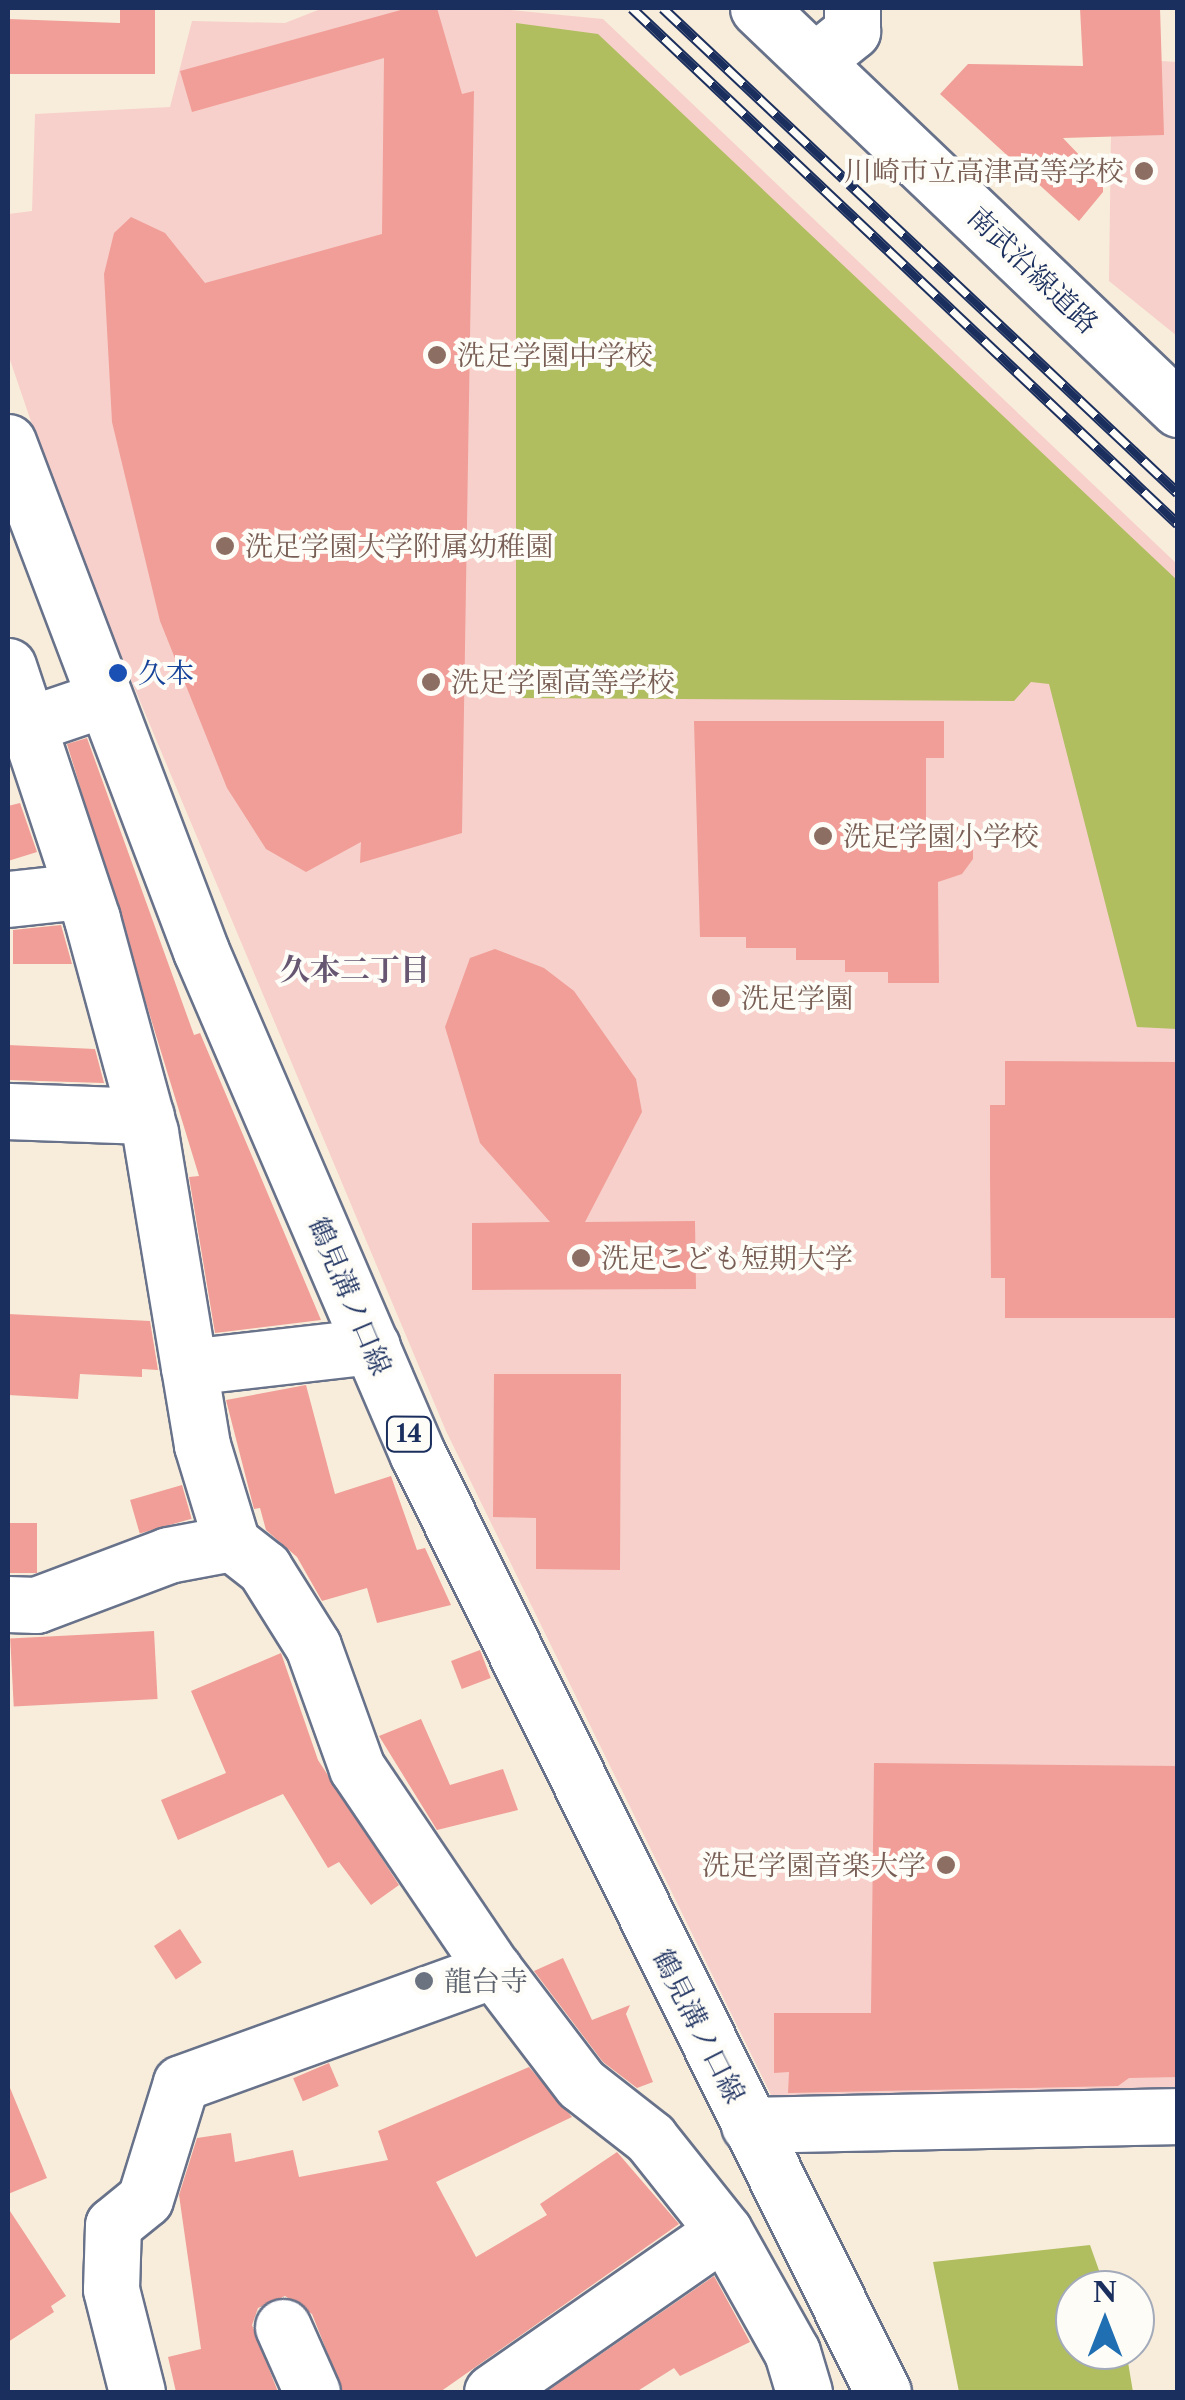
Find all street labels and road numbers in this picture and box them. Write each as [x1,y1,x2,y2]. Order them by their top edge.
street label: 南武沿線道路 [961,200,1105,340]
street label: 鶴見溝ノ口線 [302,1212,398,1380]
road number: 14 [384,1414,434,1454]
street label: 鶴見溝ノ口線 [646,1944,752,2108]

